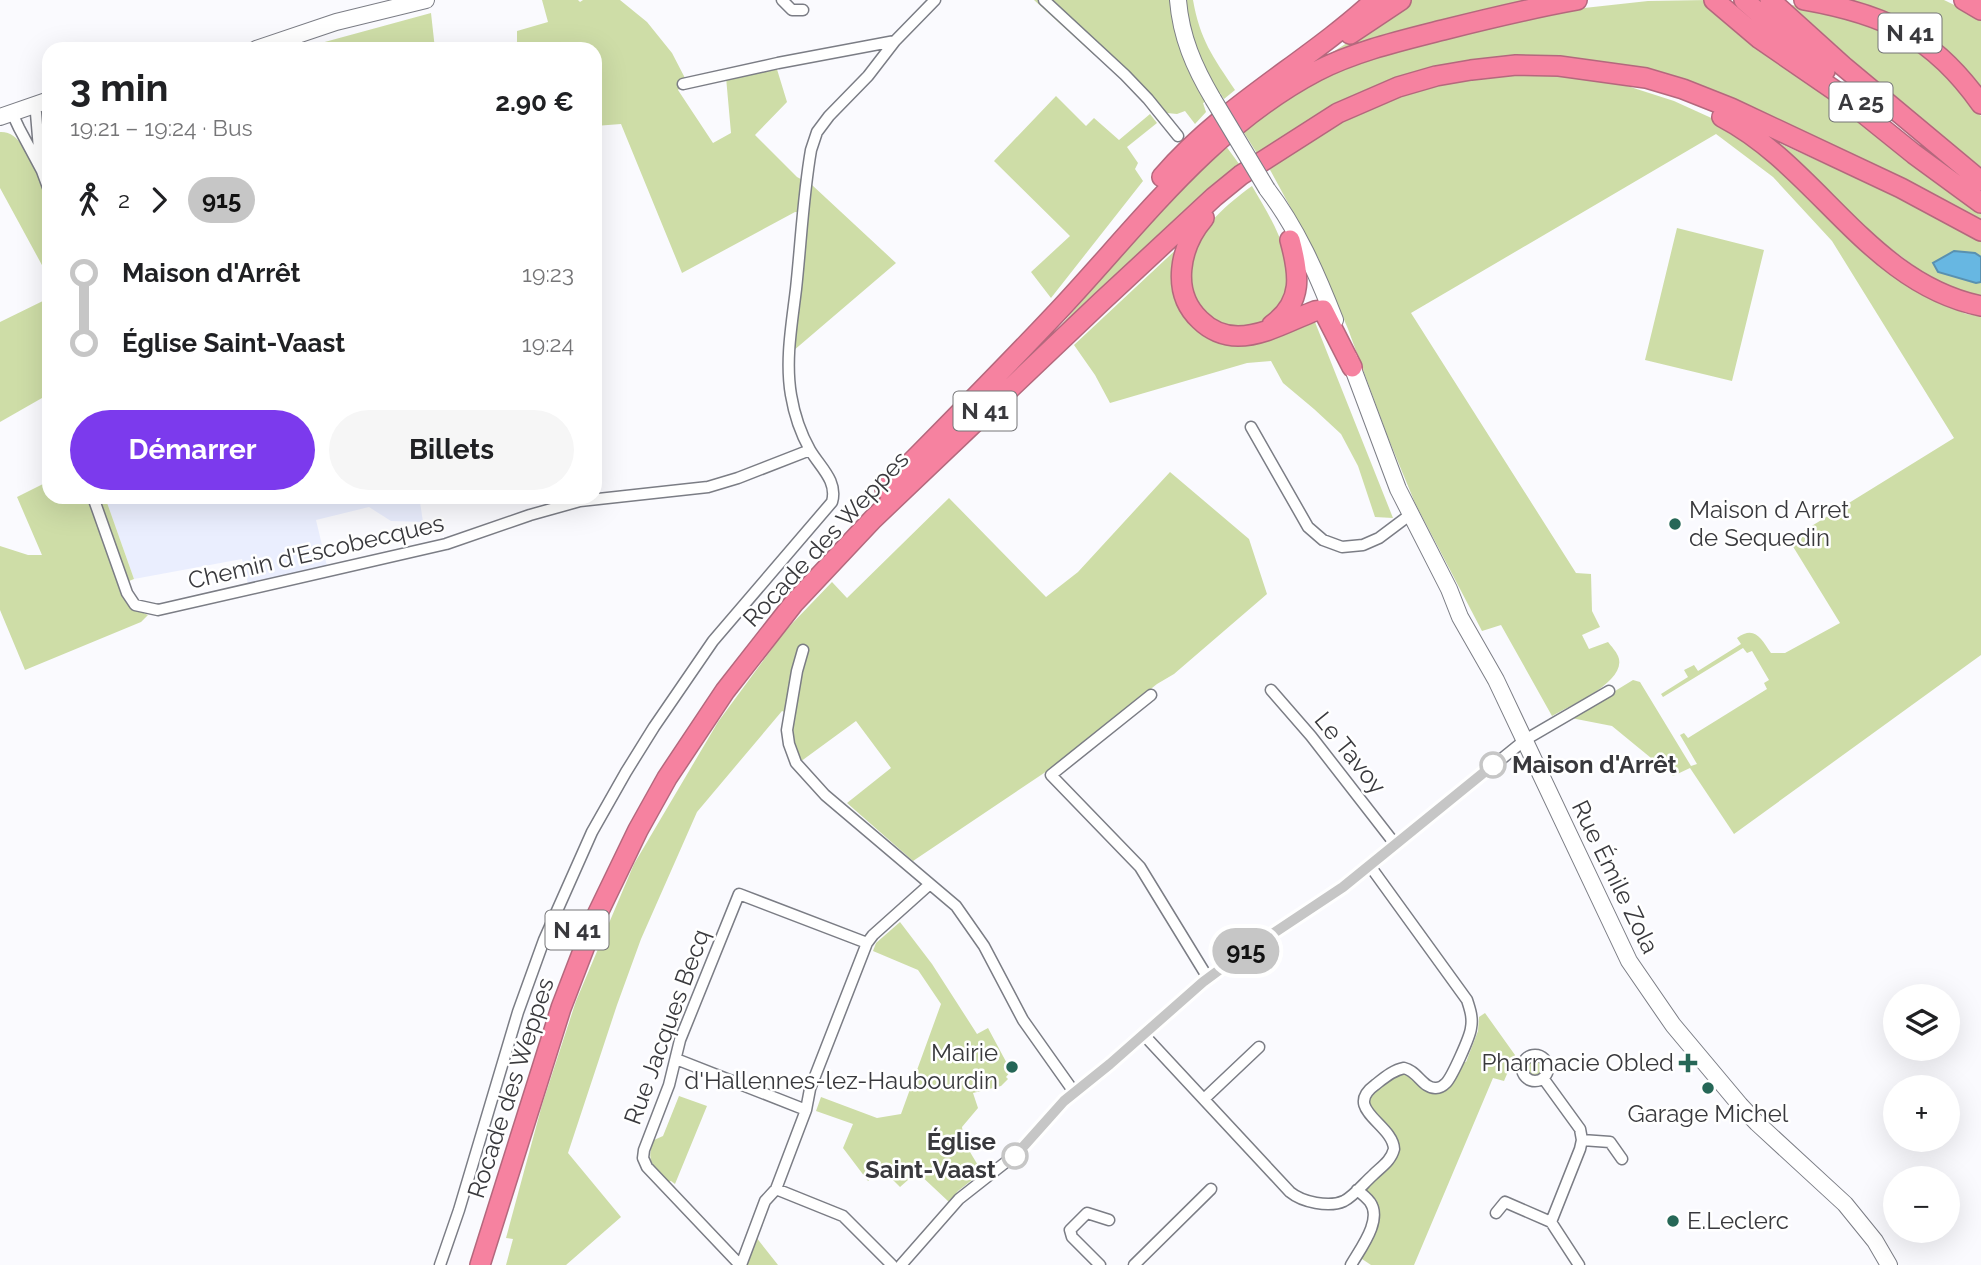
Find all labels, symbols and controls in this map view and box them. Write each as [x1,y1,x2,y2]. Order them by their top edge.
road number: N 41 [1878,14,1941,52]
text: 3 min [70,65,168,110]
road number: A 25 [1829,82,1892,122]
text: 2.90 € [495,87,574,117]
text: 19:21 – 19:24 · Bus [70,114,253,141]
icon: walk [70,181,108,219]
icon: forward [140,181,178,219]
text: 915 [202,185,241,214]
text: 2 [118,186,130,213]
text: Maison d'Arrêt [122,258,301,288]
text: 19:23 [522,260,574,287]
text: Église Saint-Vaast [122,328,345,358]
text: 19:24 [522,330,574,357]
road number: N 41 [954,392,1016,430]
button: Démarrer [70,410,315,490]
button: Billets [329,410,574,490]
street label: Rocade des Weppes [737,445,915,633]
place label: Maison d Arret de Sequedin [1689,495,1849,552]
street label: Chemin d'Escobecques [185,508,447,595]
marker: Maison d Arret de Sequedin [1667,516,1683,532]
street label: Le Tavoy [1309,706,1392,800]
place label: Maison d'Arrêt [1512,750,1677,779]
marker: Maison d'Arrêt [1480,752,1506,778]
street label: Rue Émile Zola [1566,795,1665,958]
road number: N 41 [546,911,608,950]
street label: Rue Jacques Becq [618,925,715,1128]
line badge: 915 [1206,928,1286,974]
text: 915 [1226,936,1266,965]
street label: Rocade des Weppes [461,974,560,1202]
map controls [1883,984,1960,1243]
button: layers [1883,984,1960,1061]
place label: Mairie d'Hallennes-lez-Haubourdin [684,1038,998,1095]
place label: Pharmacie Obled [1481,1048,1674,1077]
marker: Pharmacie Obled [1680,1055,1696,1071]
marker: Mairie d'Hallennes-lez-Haubourdin [1004,1059,1020,1075]
button: + [1883,1075,1960,1152]
marker: Garage Michel [1700,1080,1716,1096]
place label: Garage Michel [1628,1099,1789,1128]
place label: Église Saint-Vaast [865,1127,996,1184]
marker: Église Saint-Vaast [1002,1143,1028,1169]
button: − [1883,1166,1960,1243]
place label: E.Leclerc [1687,1206,1789,1235]
marker: E.Leclerc [1665,1213,1681,1229]

